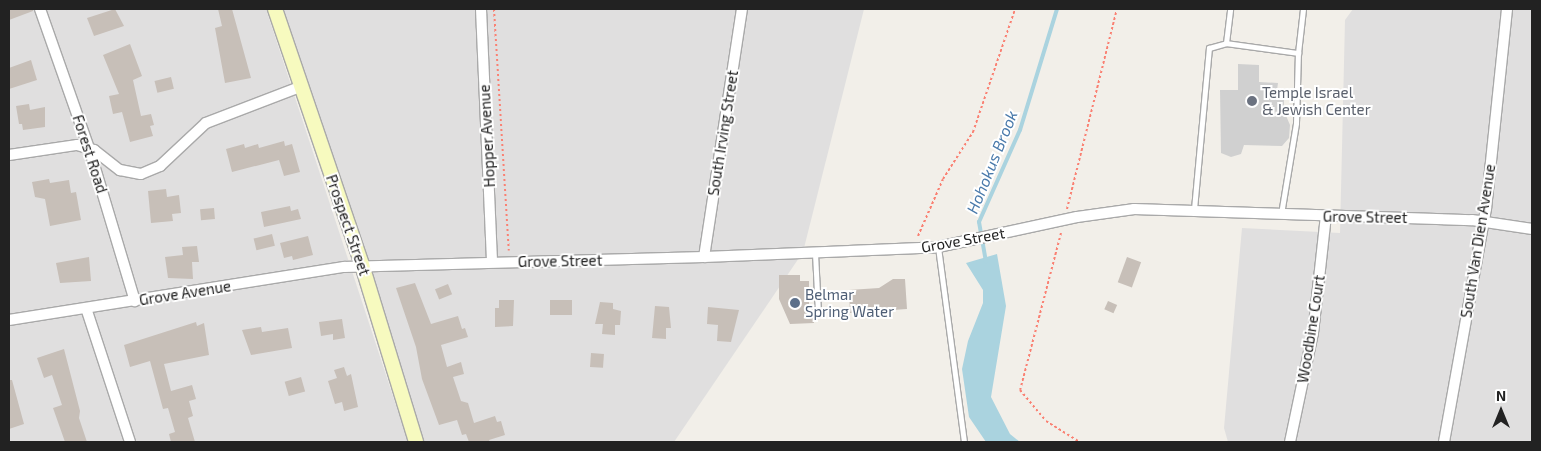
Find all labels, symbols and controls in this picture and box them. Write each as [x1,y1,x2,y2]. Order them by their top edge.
street label: South Irving Street [704,69,742,197]
place label: Temple Israel & Jewish Center [1262,83,1371,118]
street label: Hopper Avenue [475,84,499,188]
marker: Temple Israel & Jewish Center [1246,95,1258,107]
water label: Hohokus Brook [963,108,1021,216]
street label: Forest Road [69,112,111,196]
street label: South Van Dien Avenue [1457,162,1499,320]
street label: Prospect Street [322,172,374,278]
street label: Grove Street [1323,207,1407,227]
street label: Grove Street [920,224,1006,256]
street label: Grove Street [518,251,602,271]
street label: Woodbine Court [1294,274,1328,384]
street label: Grove Avenue [138,277,232,309]
place label: Belmar Spring Water [805,285,894,320]
marker: Belmar Spring Water [789,297,801,309]
north arrow [1476,386,1526,436]
text: N [1496,387,1506,404]

